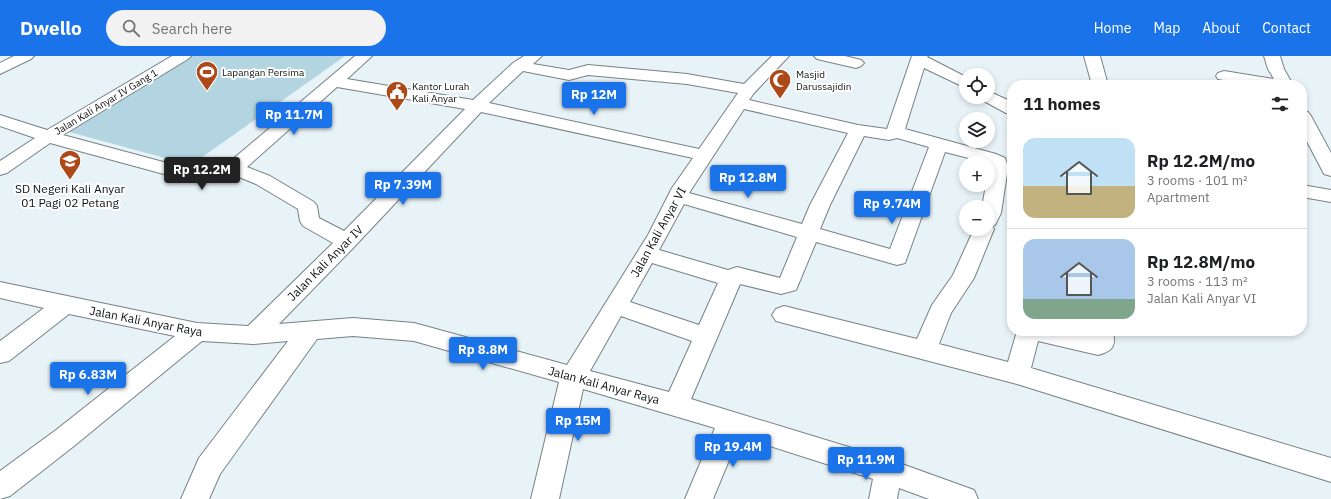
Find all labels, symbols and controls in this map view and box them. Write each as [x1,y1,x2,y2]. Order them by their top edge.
search box [106,10,386,46]
text: Dwello [20,16,82,40]
icon: search [120,17,142,39]
text: Search here [152,19,232,38]
text: Home [1094,19,1131,37]
text: Map [1153,19,1180,37]
text: About [1202,19,1240,37]
text: Contact [1262,19,1311,37]
sports icon: Lapangan Persima [194,59,220,92]
street label: Jalan Kali Anyar IV Gang 1 [52,66,160,138]
place label: Lapangan Persima [222,66,305,79]
mosque icon: Masjid Darussajidin [767,67,793,100]
place label: Masjid Darussajidin [796,68,851,93]
map controls [959,68,995,236]
button: locate [959,68,995,104]
public building icon: Kantor Lurah Kali Anyar [384,79,410,112]
place label: Kantor Lurah Kali Anyar [412,80,470,105]
pin: Rp 12M [561,82,627,116]
text: Rp 12M [571,86,617,103]
text: 11 homes [1023,93,1100,115]
icon: filters [1269,93,1291,115]
pin: Rp 11.7M [253,102,335,136]
text: Rp 11.7M [265,106,323,123]
button: layers [959,112,995,148]
school or university icon: SD Negeri Kali Anyar 01 Pagi 02 Petang [57,148,83,181]
text: Rp 12.2M/mo [1147,150,1255,172]
icon: home [1055,154,1103,202]
button: + [959,156,995,192]
pin: Rp 12.2M [161,157,243,191]
text: Rp 12.2M [173,161,231,178]
pin: Rp 12.8M [707,165,789,199]
text: Rp 12.8M [719,169,777,186]
pin: Rp 7.39M [362,172,444,206]
text: 3 rooms · 101 m² [1147,172,1248,189]
text: Rp 7.39M [374,176,432,193]
place label: SD Negeri Kali Anyar 01 Pagi 02 Petang [15,181,126,210]
street label: Jalan Kali Anyar VI [627,184,689,280]
text: Apartment [1147,189,1210,206]
pin: Rp 9.74M [851,191,933,225]
text: Rp 9.74M [863,195,921,212]
button: − [959,200,995,236]
street label: Jalan Kali Anyar IV [284,222,366,304]
text: Rp 12.8M/mo [1147,251,1255,273]
icon: home [1055,255,1103,303]
text: 3 rooms · 113 m² [1147,273,1248,290]
text: Jalan Kali Anyar VI [1147,290,1256,307]
street label: Jalan Kali Anyar Raya [88,303,204,339]
pin: Rp 8.8M [446,337,520,371]
text: Rp 8.8M [458,341,508,358]
pin: Rp 6.83M [47,362,129,396]
street label: Jalan Kali Anyar Raya [547,363,662,407]
text: Rp 6.83M [59,366,117,383]
pin: Rp 15M [545,408,611,442]
text: Rp 15M [555,412,601,429]
pin: Rp 19.4M [692,434,774,468]
text: Rp 19.4M [704,438,762,455]
pin: Rp 11.9M [825,447,907,481]
text: Rp 11.9M [837,451,895,468]

